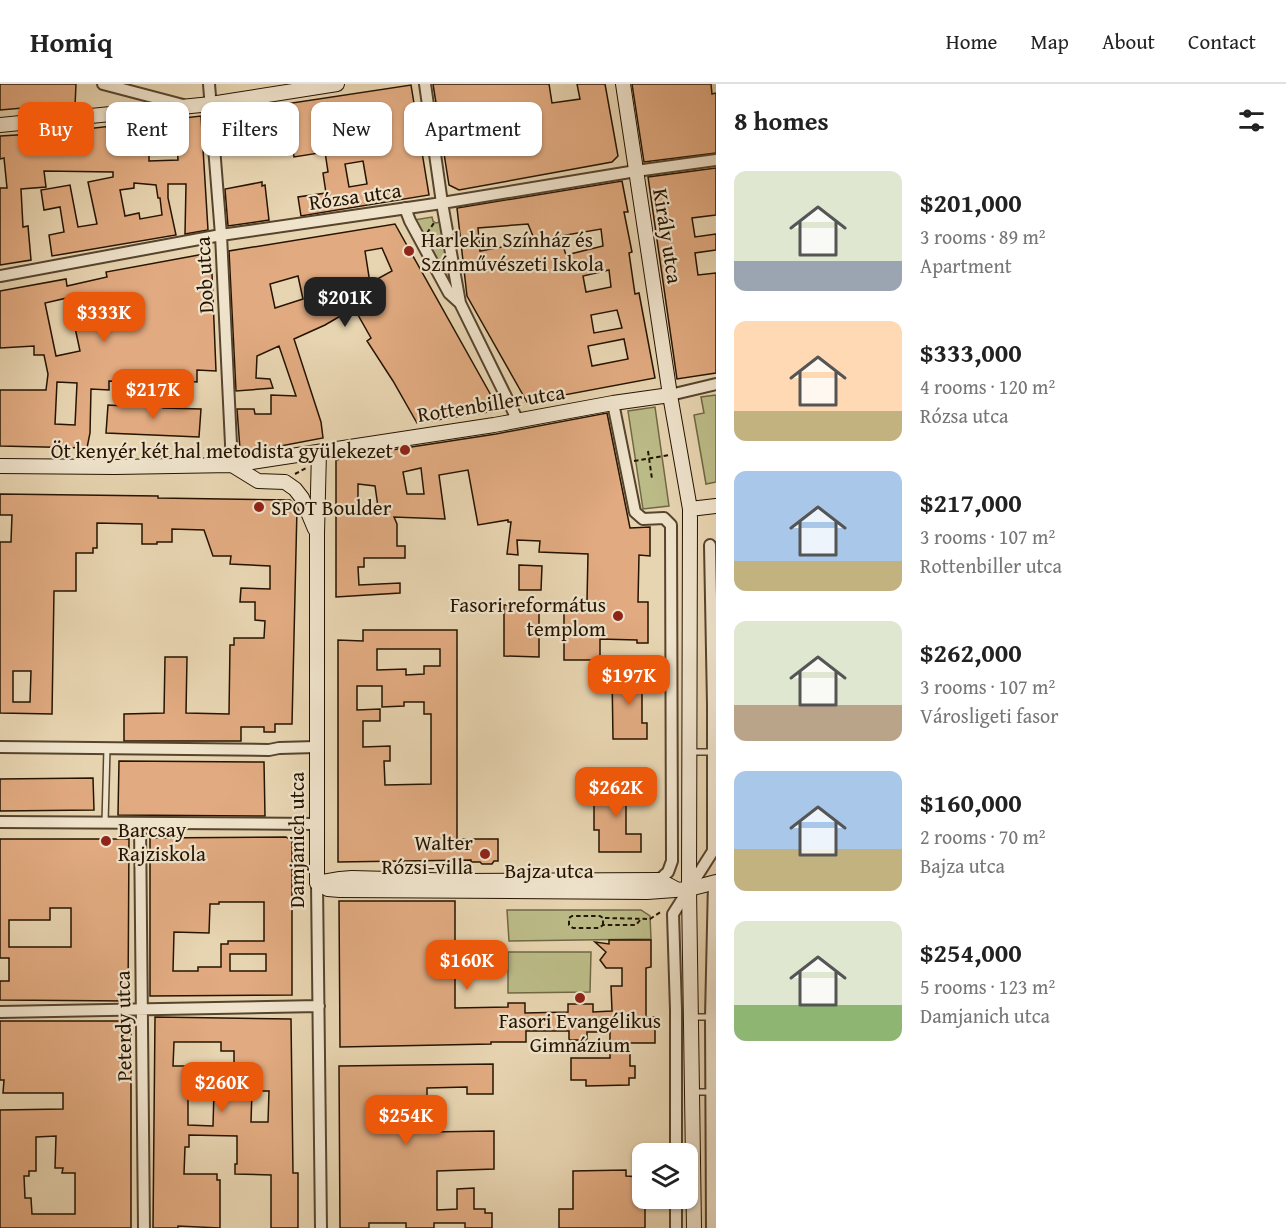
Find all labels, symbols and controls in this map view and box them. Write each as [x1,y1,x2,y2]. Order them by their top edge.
text: Homiq [30,21,113,62]
text: Home [946,26,997,57]
text: Map [1030,26,1069,57]
text: About [1102,26,1155,57]
text: Contact [1188,26,1256,57]
text: 8 homes [734,101,829,140]
chip: Buy [18,102,94,156]
chip: Rent [106,102,189,156]
chip: Filters [201,102,299,156]
chip: New [311,102,392,156]
chip: Apartment [404,102,542,156]
icon: filters [1235,104,1268,137]
street label: Rózsa utca [307,174,403,218]
text: $201,000 [920,183,1022,222]
street label: Király utca [645,186,691,286]
icon: home [782,195,854,267]
text: 3 rooms · 89 m² [920,222,1046,251]
place label: Harlekin Színház és Színművészeti Iskola [421,224,604,279]
street label: Dob utca [187,236,221,314]
marker: Harlekin Színház és Színművészeti Iskola [402,244,416,258]
text: Apartment [920,251,1012,280]
pin: $201K [303,277,387,328]
text: $201K [318,282,372,311]
pin: $333K [62,292,146,343]
text: $333K [77,297,131,326]
text: $333,000 [920,333,1022,372]
icon: home [782,345,854,417]
pin: $217K [111,369,195,420]
text: 4 rooms · 120 m² [920,372,1055,401]
text: $217K [126,374,180,403]
street label: Rottenbiller utca [415,376,567,430]
text: Rózsa utca [920,401,1008,430]
place label: Öt kenyér két hal metodista gyülekezet [51,435,394,466]
marker: Öt kenyér két hal metodista gyülekezet [398,443,412,457]
text: $217,000 [920,483,1022,522]
place label: SPOT Boulder [271,492,392,523]
icon: home [782,495,854,567]
marker: SPOT Boulder [252,500,266,514]
text: 3 rooms · 107 m² [920,522,1055,551]
text: Rottenbiller utca [920,551,1062,580]
place label: Fasori református templom [450,589,606,644]
marker: Fasori református templom [611,609,625,623]
text: $262,000 [920,633,1022,672]
icon: home [782,645,854,717]
pin: $197K [587,655,671,706]
text: $197K [602,660,656,689]
text: 3 rooms · 107 m² [920,672,1055,701]
text: Városligeti fasor [920,701,1059,730]
pin: $262K [574,767,658,818]
street label: Damjanich utca [281,772,312,908]
text: $262K [589,772,643,801]
text: $160,000 [920,783,1022,822]
icon: home [782,795,854,867]
place label: Barcsay Rajziskola [118,814,206,869]
text: 2 rooms · 70 m² [920,822,1046,851]
place label: Walter Rózsi-villa [381,827,473,882]
marker: Barcsay Rajziskola [99,834,113,848]
marker: Walter Rózsi-villa [478,847,492,861]
text: Bajza utca [920,851,1005,880]
street label: Bajza utca [504,855,594,886]
text: $254,000 [920,933,1022,972]
pin: $160K [425,940,509,991]
text: $160K [440,945,494,974]
icon: home [782,945,854,1017]
street label: Peterdy utca [107,970,139,1082]
text: 5 rooms · 123 m² [920,972,1055,1001]
marker: Fasori Evangélikus Gimnázium [573,991,587,1005]
text: Damjanich utca [920,1001,1050,1030]
place label: Fasori Evangélikus Gimnázium [499,1005,661,1060]
pin: $260K [180,1062,264,1113]
text: $260K [195,1067,249,1096]
pin: $254K [364,1095,448,1146]
text: $254K [379,1100,433,1129]
map controls [632,1143,698,1209]
button: layers [632,1143,698,1209]

